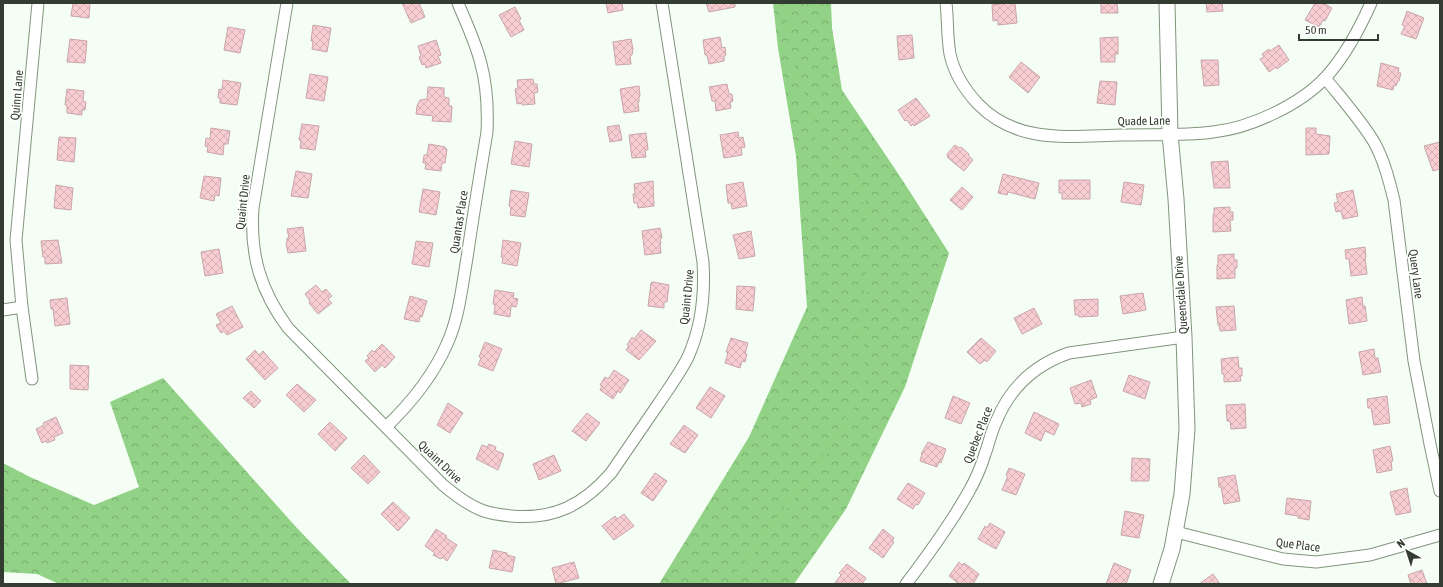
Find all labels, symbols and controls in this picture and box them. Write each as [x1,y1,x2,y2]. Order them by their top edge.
scale bar [1299,16,1378,42]
text: 50 m [1305,23,1327,37]
street label: Quinn Lane [8,69,26,121]
street label: Quade Lane [1118,114,1170,128]
street label: Quaint Drive [233,174,253,230]
street label: Quantas Place [447,189,471,255]
street label: Query Lane [1406,248,1426,300]
street label: Queensdale Drive [1171,255,1191,335]
street label: Quaint Drive [677,269,697,325]
street label: Quebec Place [961,405,995,465]
street label: Quaint Drive [415,438,465,486]
north arrow [1387,531,1427,571]
street label: Que Place [1275,535,1321,555]
text: N [1394,537,1407,550]

